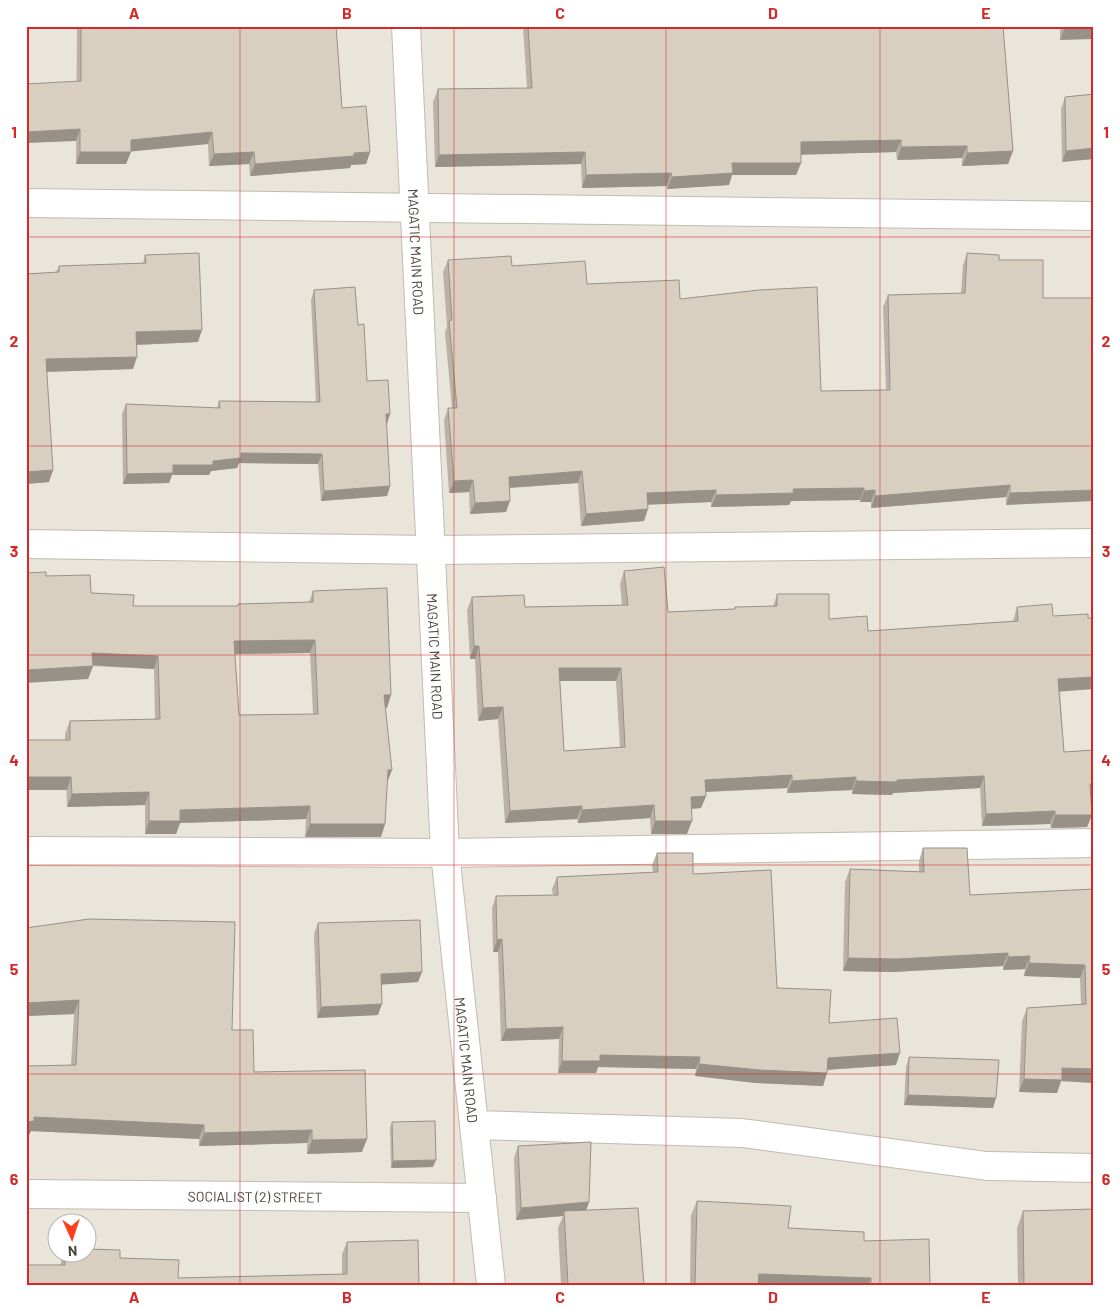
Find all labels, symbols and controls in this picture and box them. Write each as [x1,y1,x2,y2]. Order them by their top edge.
text: A [129,3,140,22]
text: B [342,3,352,22]
text: C [555,3,565,22]
text: D [768,3,778,22]
text: E [981,3,991,22]
text: 1 [11,122,17,141]
text: 1 [1103,122,1109,141]
street label: MAGATIC MAIN ROAD [405,188,428,315]
text: 2 [10,331,19,350]
text: 2 [1102,331,1111,350]
text: 3 [10,541,18,560]
text: 3 [1102,541,1110,560]
street label: MAGATIC MAIN ROAD [424,593,447,720]
text: 4 [9,750,19,769]
text: 4 [1101,750,1111,769]
text: 5 [10,959,19,978]
text: 5 [1102,959,1111,978]
street label: MAGATIC MAIN ROAD [452,996,482,1124]
text: 6 [10,1169,19,1188]
text: 6 [1102,1169,1111,1188]
street label: SOCIALIST (2) STREET [188,1187,323,1205]
north arrow [48,1214,98,1264]
text: N [68,1243,78,1260]
text: A [129,1287,140,1306]
text: B [342,1287,352,1306]
text: C [555,1287,565,1306]
text: D [768,1287,778,1306]
text: E [981,1287,991,1306]

